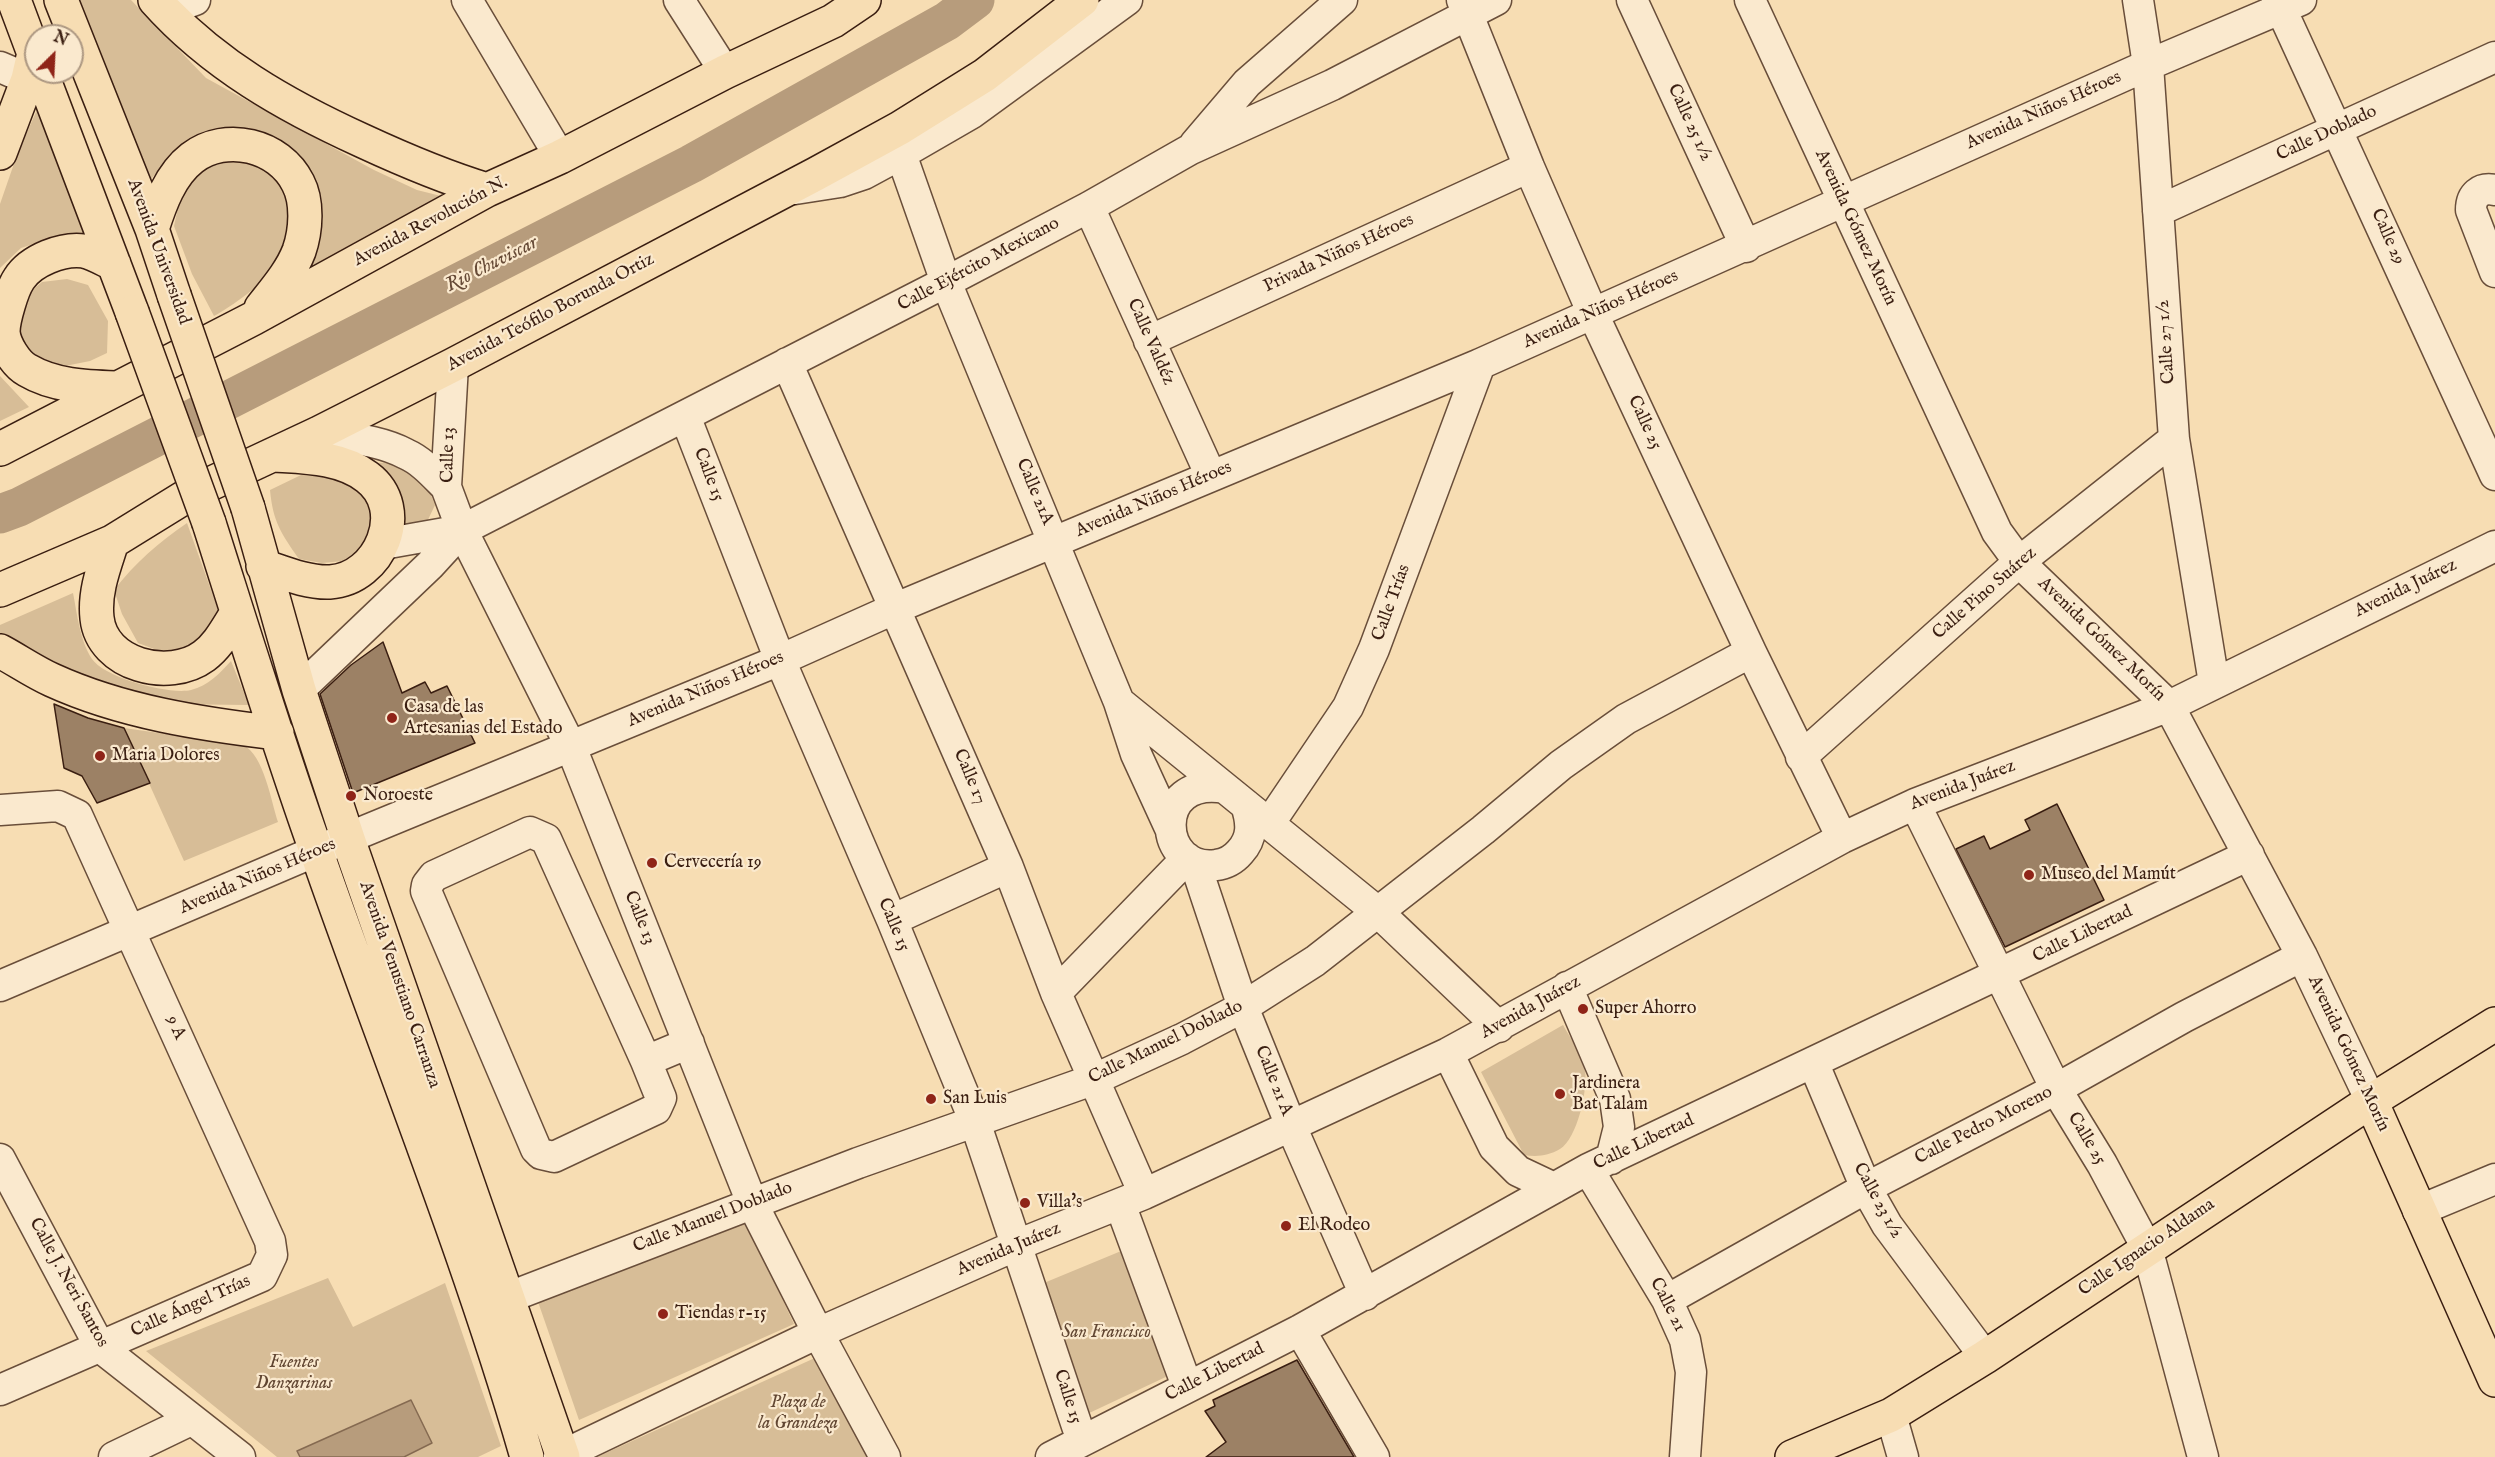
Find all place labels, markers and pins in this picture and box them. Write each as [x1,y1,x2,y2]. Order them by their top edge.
place label: Casa de las Artesanias del Estado [404,697,563,740]
marker: Casa de las Artesanias del Estado [385,711,399,725]
place label: Maria Dolores [112,745,220,767]
marker: Maria Dolores [93,749,107,763]
place label: Noroeste [363,785,433,807]
marker: Noroeste [344,789,358,803]
place label: Cervecería 19 [664,852,762,874]
marker: Cervecería 19 [645,856,659,870]
place label: Museo del Mamút [2041,864,2176,886]
marker: Museo del Mamút [2022,868,2036,882]
place label: Super Ahorro [1595,998,1696,1020]
marker: Super Ahorro [1576,1002,1590,1016]
place label: Jardinera Bat Talam [1572,1073,1648,1116]
marker: Jardinera Bat Talam [1553,1087,1567,1101]
place label: San Luis [943,1088,1007,1110]
marker: San Luis [924,1092,938,1106]
place label: Villa's [1037,1192,1082,1214]
marker: Villa's [1018,1196,1032,1210]
place label: El Rodeo [1298,1215,1370,1237]
marker: El Rodeo [1279,1219,1293,1233]
place label: Tiendas r-15 [675,1303,767,1325]
marker: Tiendas r-15 [656,1307,670,1321]

